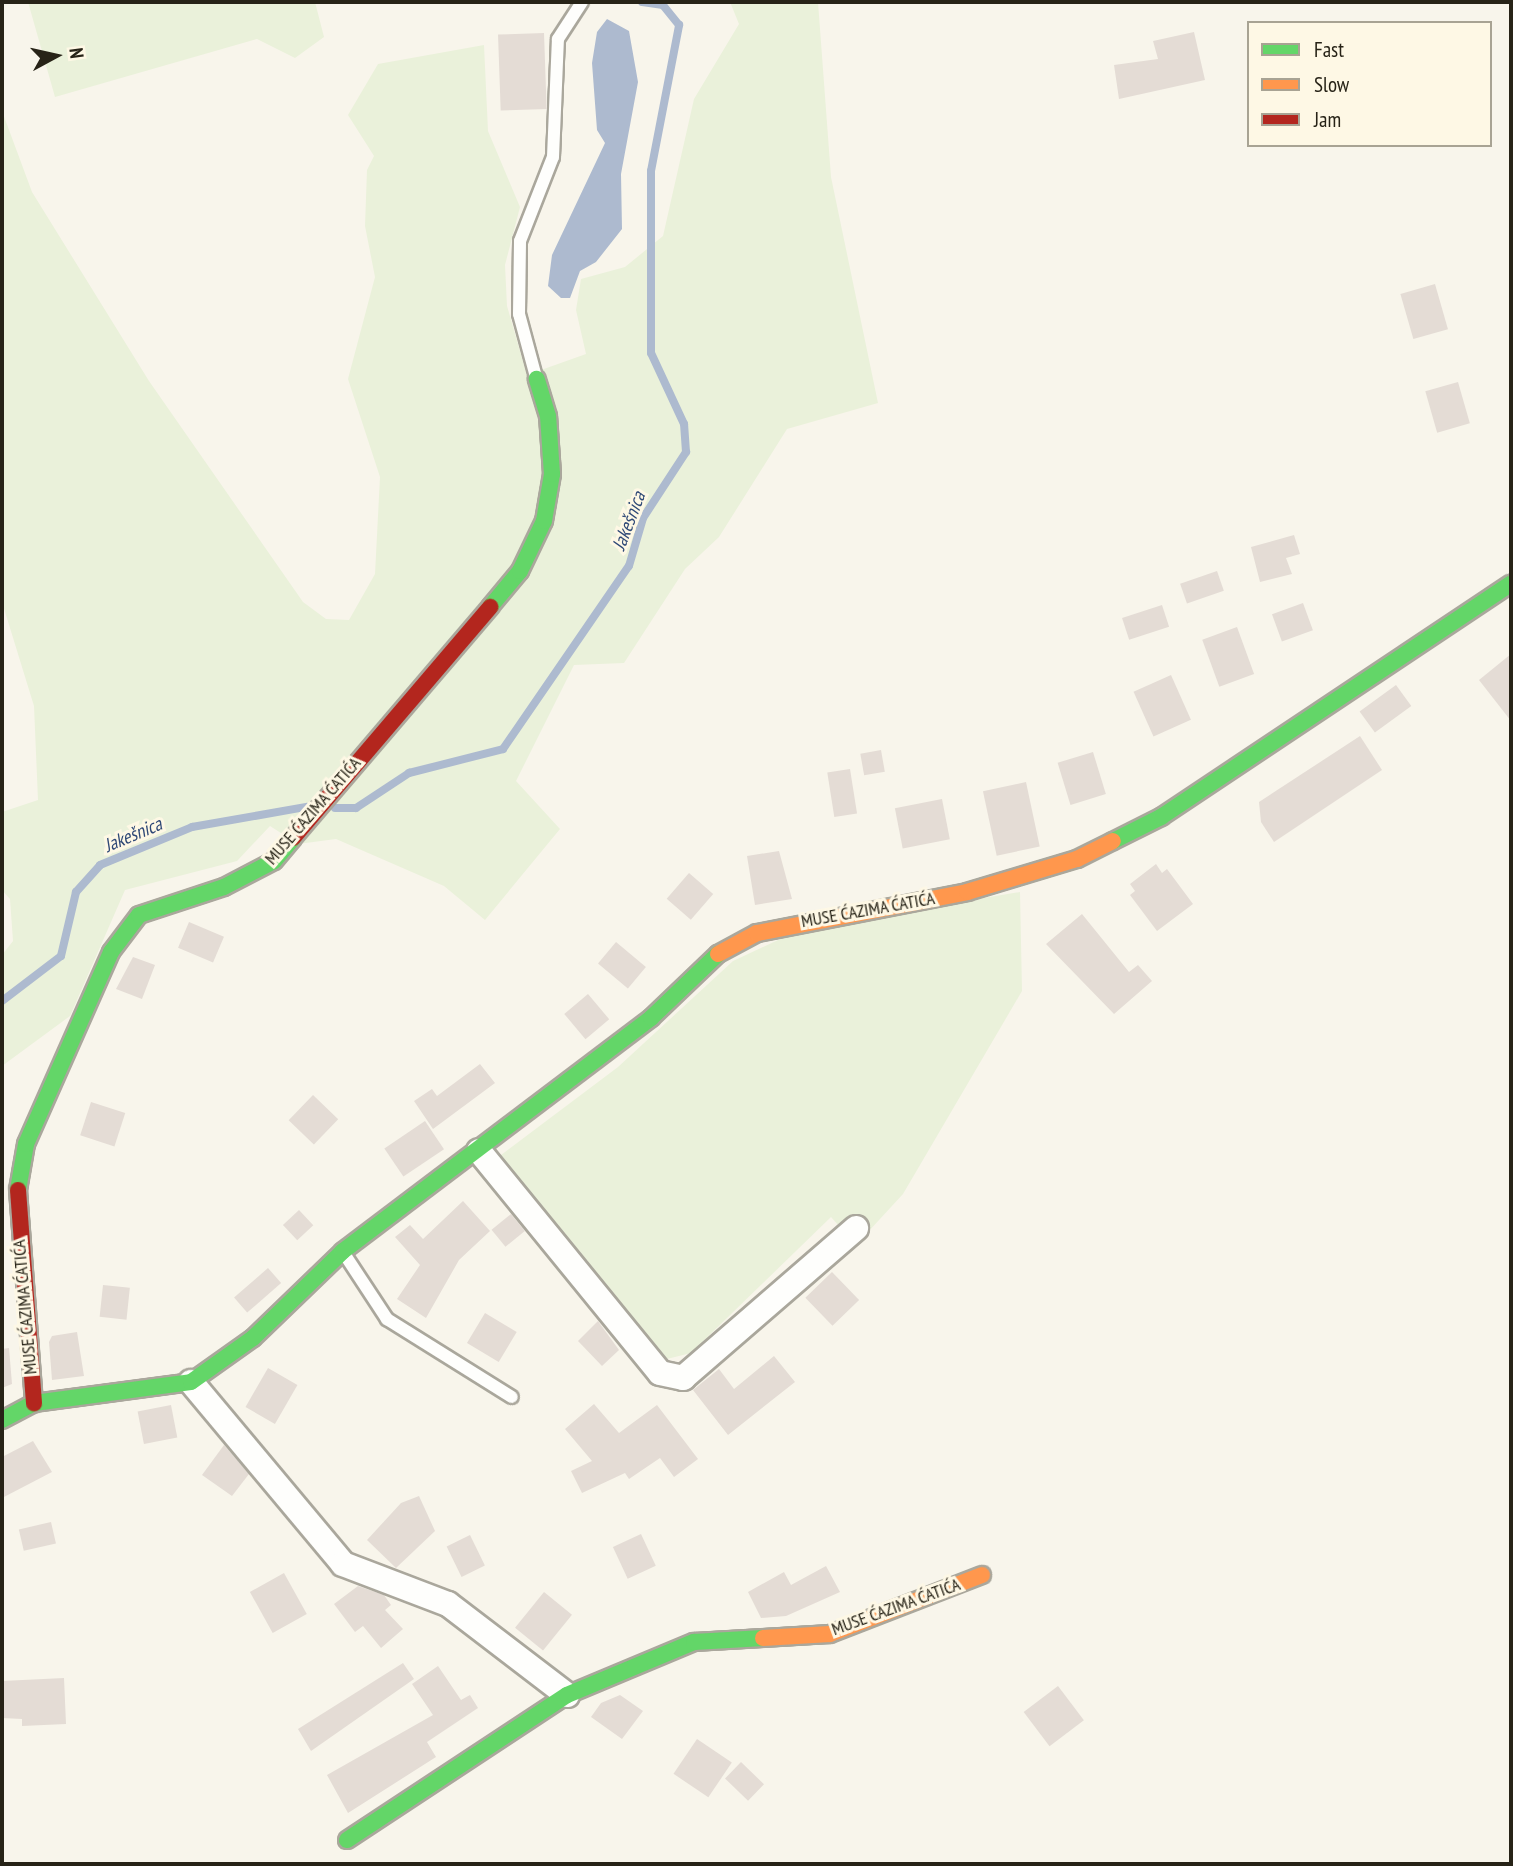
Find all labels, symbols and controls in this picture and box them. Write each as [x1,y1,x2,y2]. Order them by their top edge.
north arrow [21,21,91,91]
legend [1247,21,1492,147]
text: Fast [1314,36,1344,63]
text: N [64,46,89,60]
text: Slow [1314,71,1349,98]
text: Jam [1314,106,1341,133]
water label: Jakešnica [608,489,650,553]
street label: MUSE ĆAZIMA ĆATIĆA [260,753,366,869]
water label: Jakešnica [101,813,165,857]
street label: MUSE ĆAZIMA ĆATIĆA [799,888,937,932]
street label: MUSE ĆAZIMA ĆATIĆA [8,1238,42,1376]
street label: MUSE ĆAZIMA ĆATIĆA [828,1574,964,1640]

